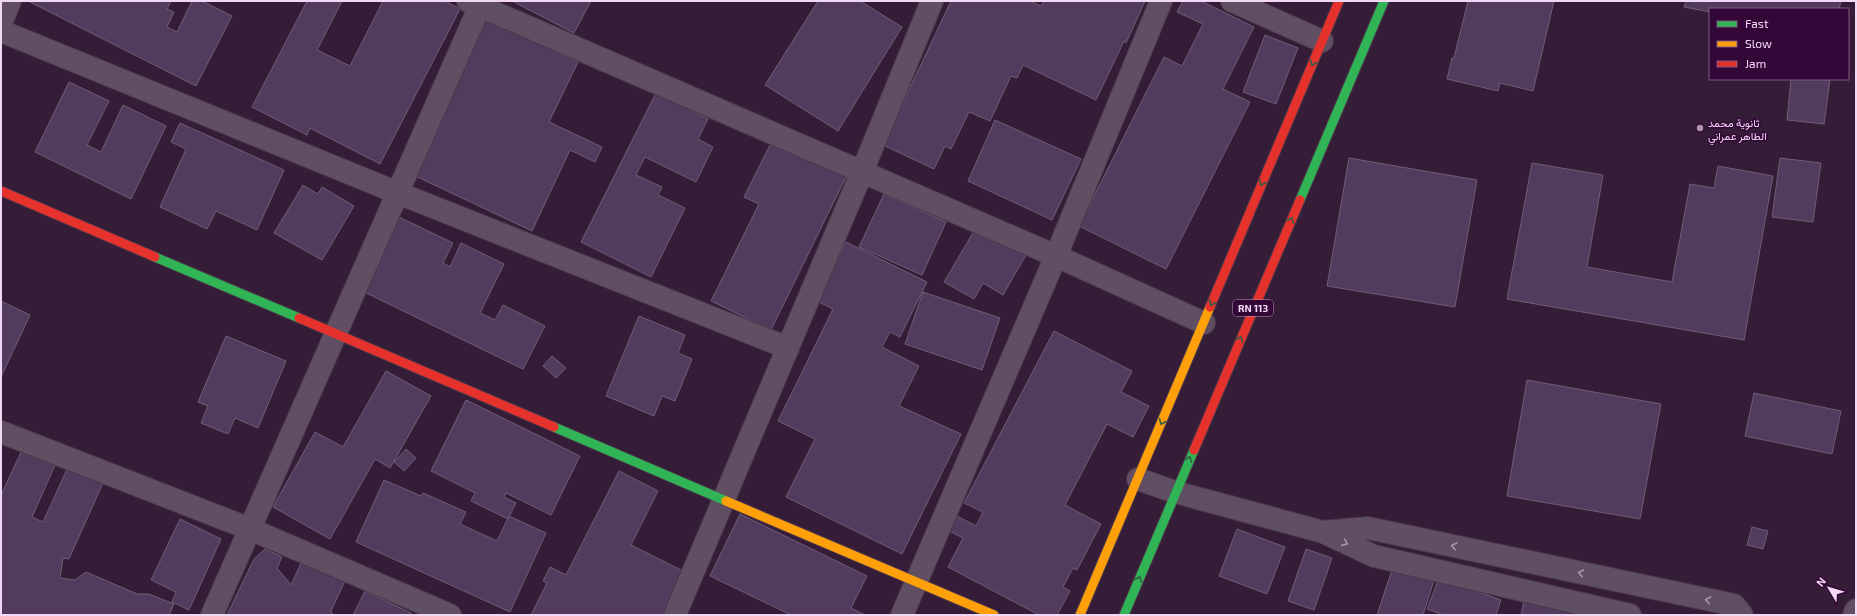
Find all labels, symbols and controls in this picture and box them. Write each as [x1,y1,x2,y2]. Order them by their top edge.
legend [1709,8,1849,80]
text: Fast [1745,16,1769,30]
text: Slow [1745,36,1772,50]
text: Jam [1745,56,1766,70]
one-way arrow [1309,59,1317,66]
place label: ثانوية محمد الطاهر عمراني [1708,116,1767,146]
marker: ثانوية محمد الطاهر عمراني [1695,123,1705,133]
one-way arrow [1259,179,1267,186]
one-way arrow [1286,216,1294,223]
one-way arrow [1209,299,1217,306]
road number: RN 113 [1233,300,1273,316]
one-way arrow [1235,336,1243,343]
one-way arrow [1159,418,1167,426]
one-way arrow [1184,456,1192,463]
one-way arrow [1341,538,1349,546]
one-way arrow [1451,542,1457,551]
north arrow [1809,568,1849,608]
one-way arrow [1578,569,1584,577]
text: N [1813,574,1828,589]
one-way arrow [1134,575,1142,582]
one-way arrow [1705,596,1712,604]

